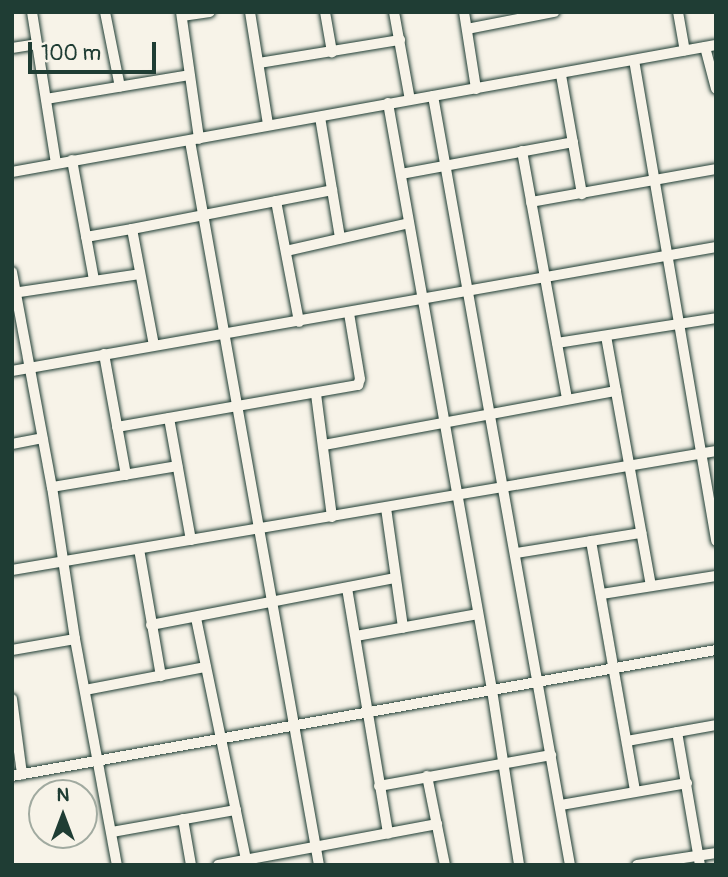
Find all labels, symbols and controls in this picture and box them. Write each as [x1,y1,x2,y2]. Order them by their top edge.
scale bar [32,28,159,72]
text: 100 m [41,40,101,67]
north arrow [28,779,98,849]
text: N [57,783,69,807]

